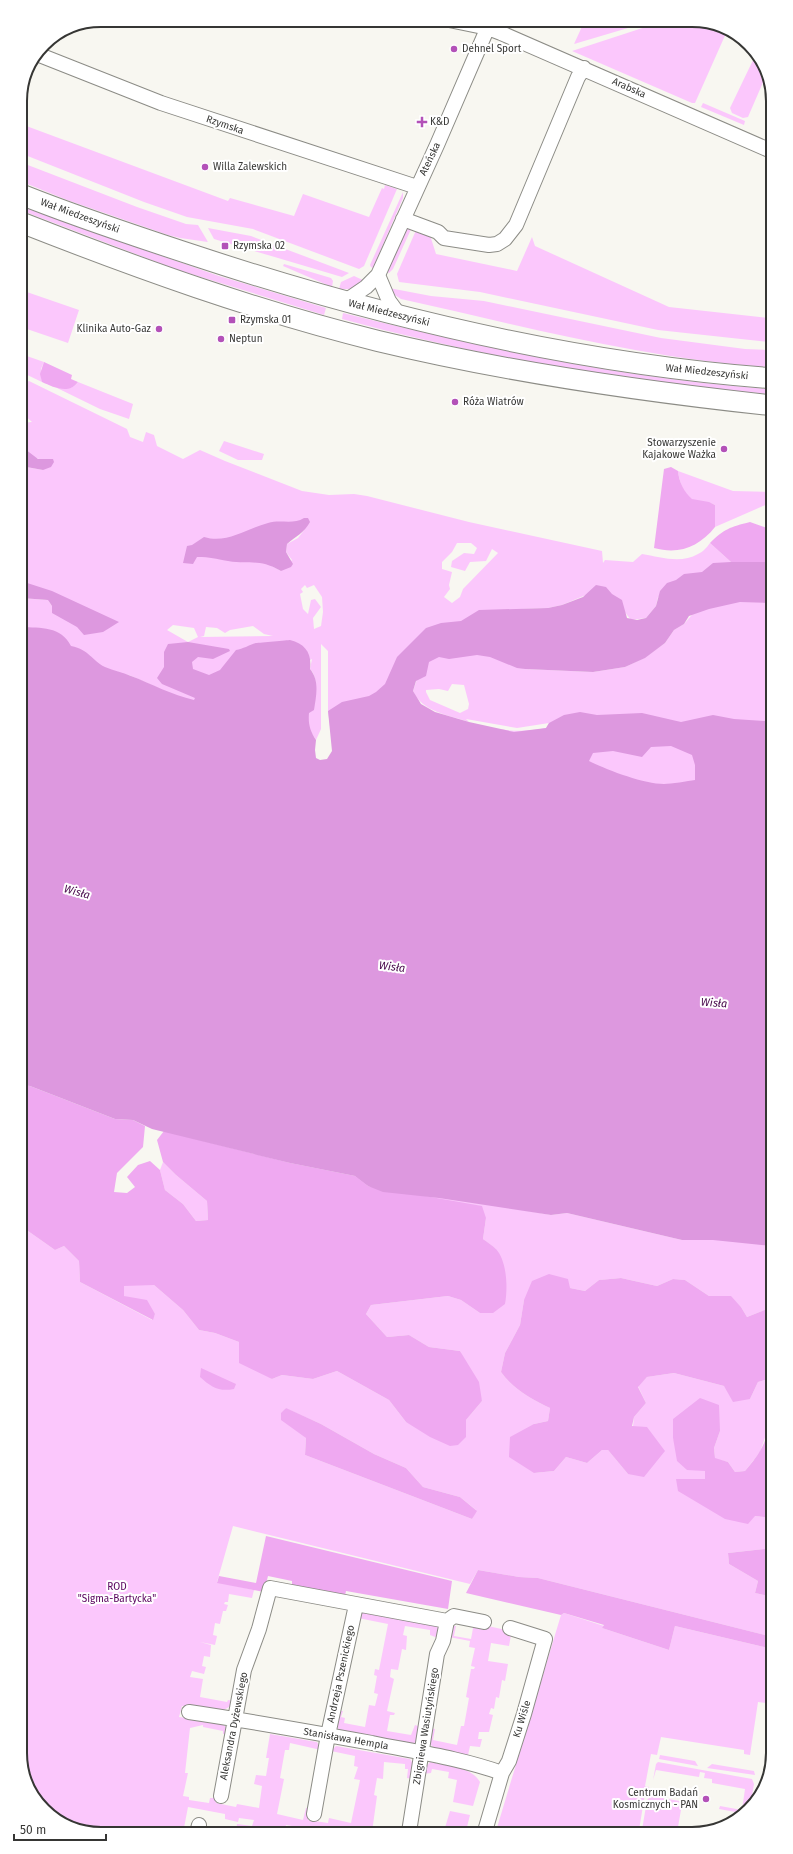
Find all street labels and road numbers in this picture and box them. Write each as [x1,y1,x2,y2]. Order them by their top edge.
street label: Arabska [610,75,648,101]
street label: Rzymska [205,113,245,137]
street label: Ateńska [416,140,443,178]
street label: Wał Miedzeszyński [39,195,122,236]
street label: Wał Miedzeszyński [347,296,431,329]
street label: Wał Miedzeszyński [665,361,749,382]
street label: Andrzeja Pszenickiego [325,1624,357,1724]
street label: Zbigniewa Wasiutyńskiego [410,1666,441,1785]
street label: Aleksandra Dyżewskiego [218,1671,250,1781]
street label: Ku Wiśle [511,1699,533,1739]
street label: Stanisława Hempla [302,1726,390,1752]

